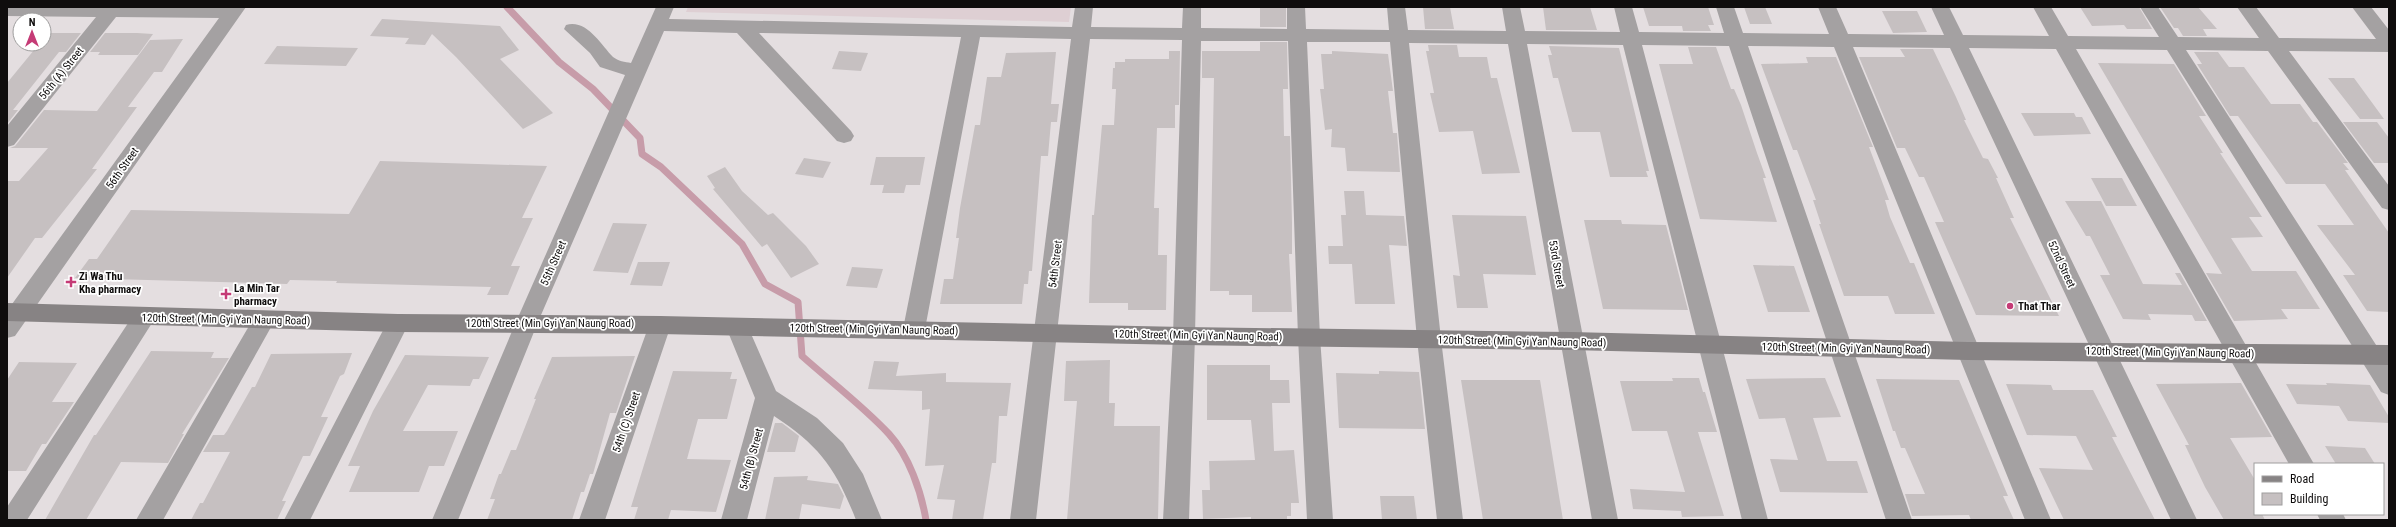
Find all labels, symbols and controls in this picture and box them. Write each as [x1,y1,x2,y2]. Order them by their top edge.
north arrow [12,12,52,52]
text: N [29,16,36,29]
street label: 56th (A) Street [36,45,86,102]
street label: 56th Street [103,145,141,192]
street label: 55th Street [538,239,569,288]
street label: 53rd Street [1546,239,1567,289]
street label: 52nd Street [2045,239,2078,290]
street label: 54th Street [1046,240,1065,289]
place label: Zi Wa Thu Kha pharmacy [79,270,141,296]
marker: Zi Wa Thu Kha pharmacy [66,277,76,287]
place label: La Min Tar pharmacy [234,282,280,308]
marker: La Min Tar pharmacy [221,289,231,299]
place label: That Thar [2018,300,2061,313]
marker: That Thar [2005,301,2015,311]
street label: 120th Street (Min Gyi Yan Naung Road) [142,312,310,327]
street label: 120th Street (Min Gyi Yan Naung Road) [466,317,634,330]
street label: 120th Street (Min Gyi Yan Naung Road) [790,322,958,337]
street label: 120th Street (Min Gyi Yan Naung Road) [1114,328,1282,343]
street label: 120th Street (Min Gyi Yan Naung Road) [1438,334,1606,349]
street label: 120th Street (Min Gyi Yan Naung Road) [1762,341,1930,356]
street label: 120th Street (Min Gyi Yan Naung Road) [2086,345,2254,360]
street label: 54th (C) Street [610,390,643,454]
street label: 54th (B) Street [737,427,766,491]
legend [2254,463,2384,515]
text: Road [2290,472,2314,486]
text: Building [2290,492,2328,506]

